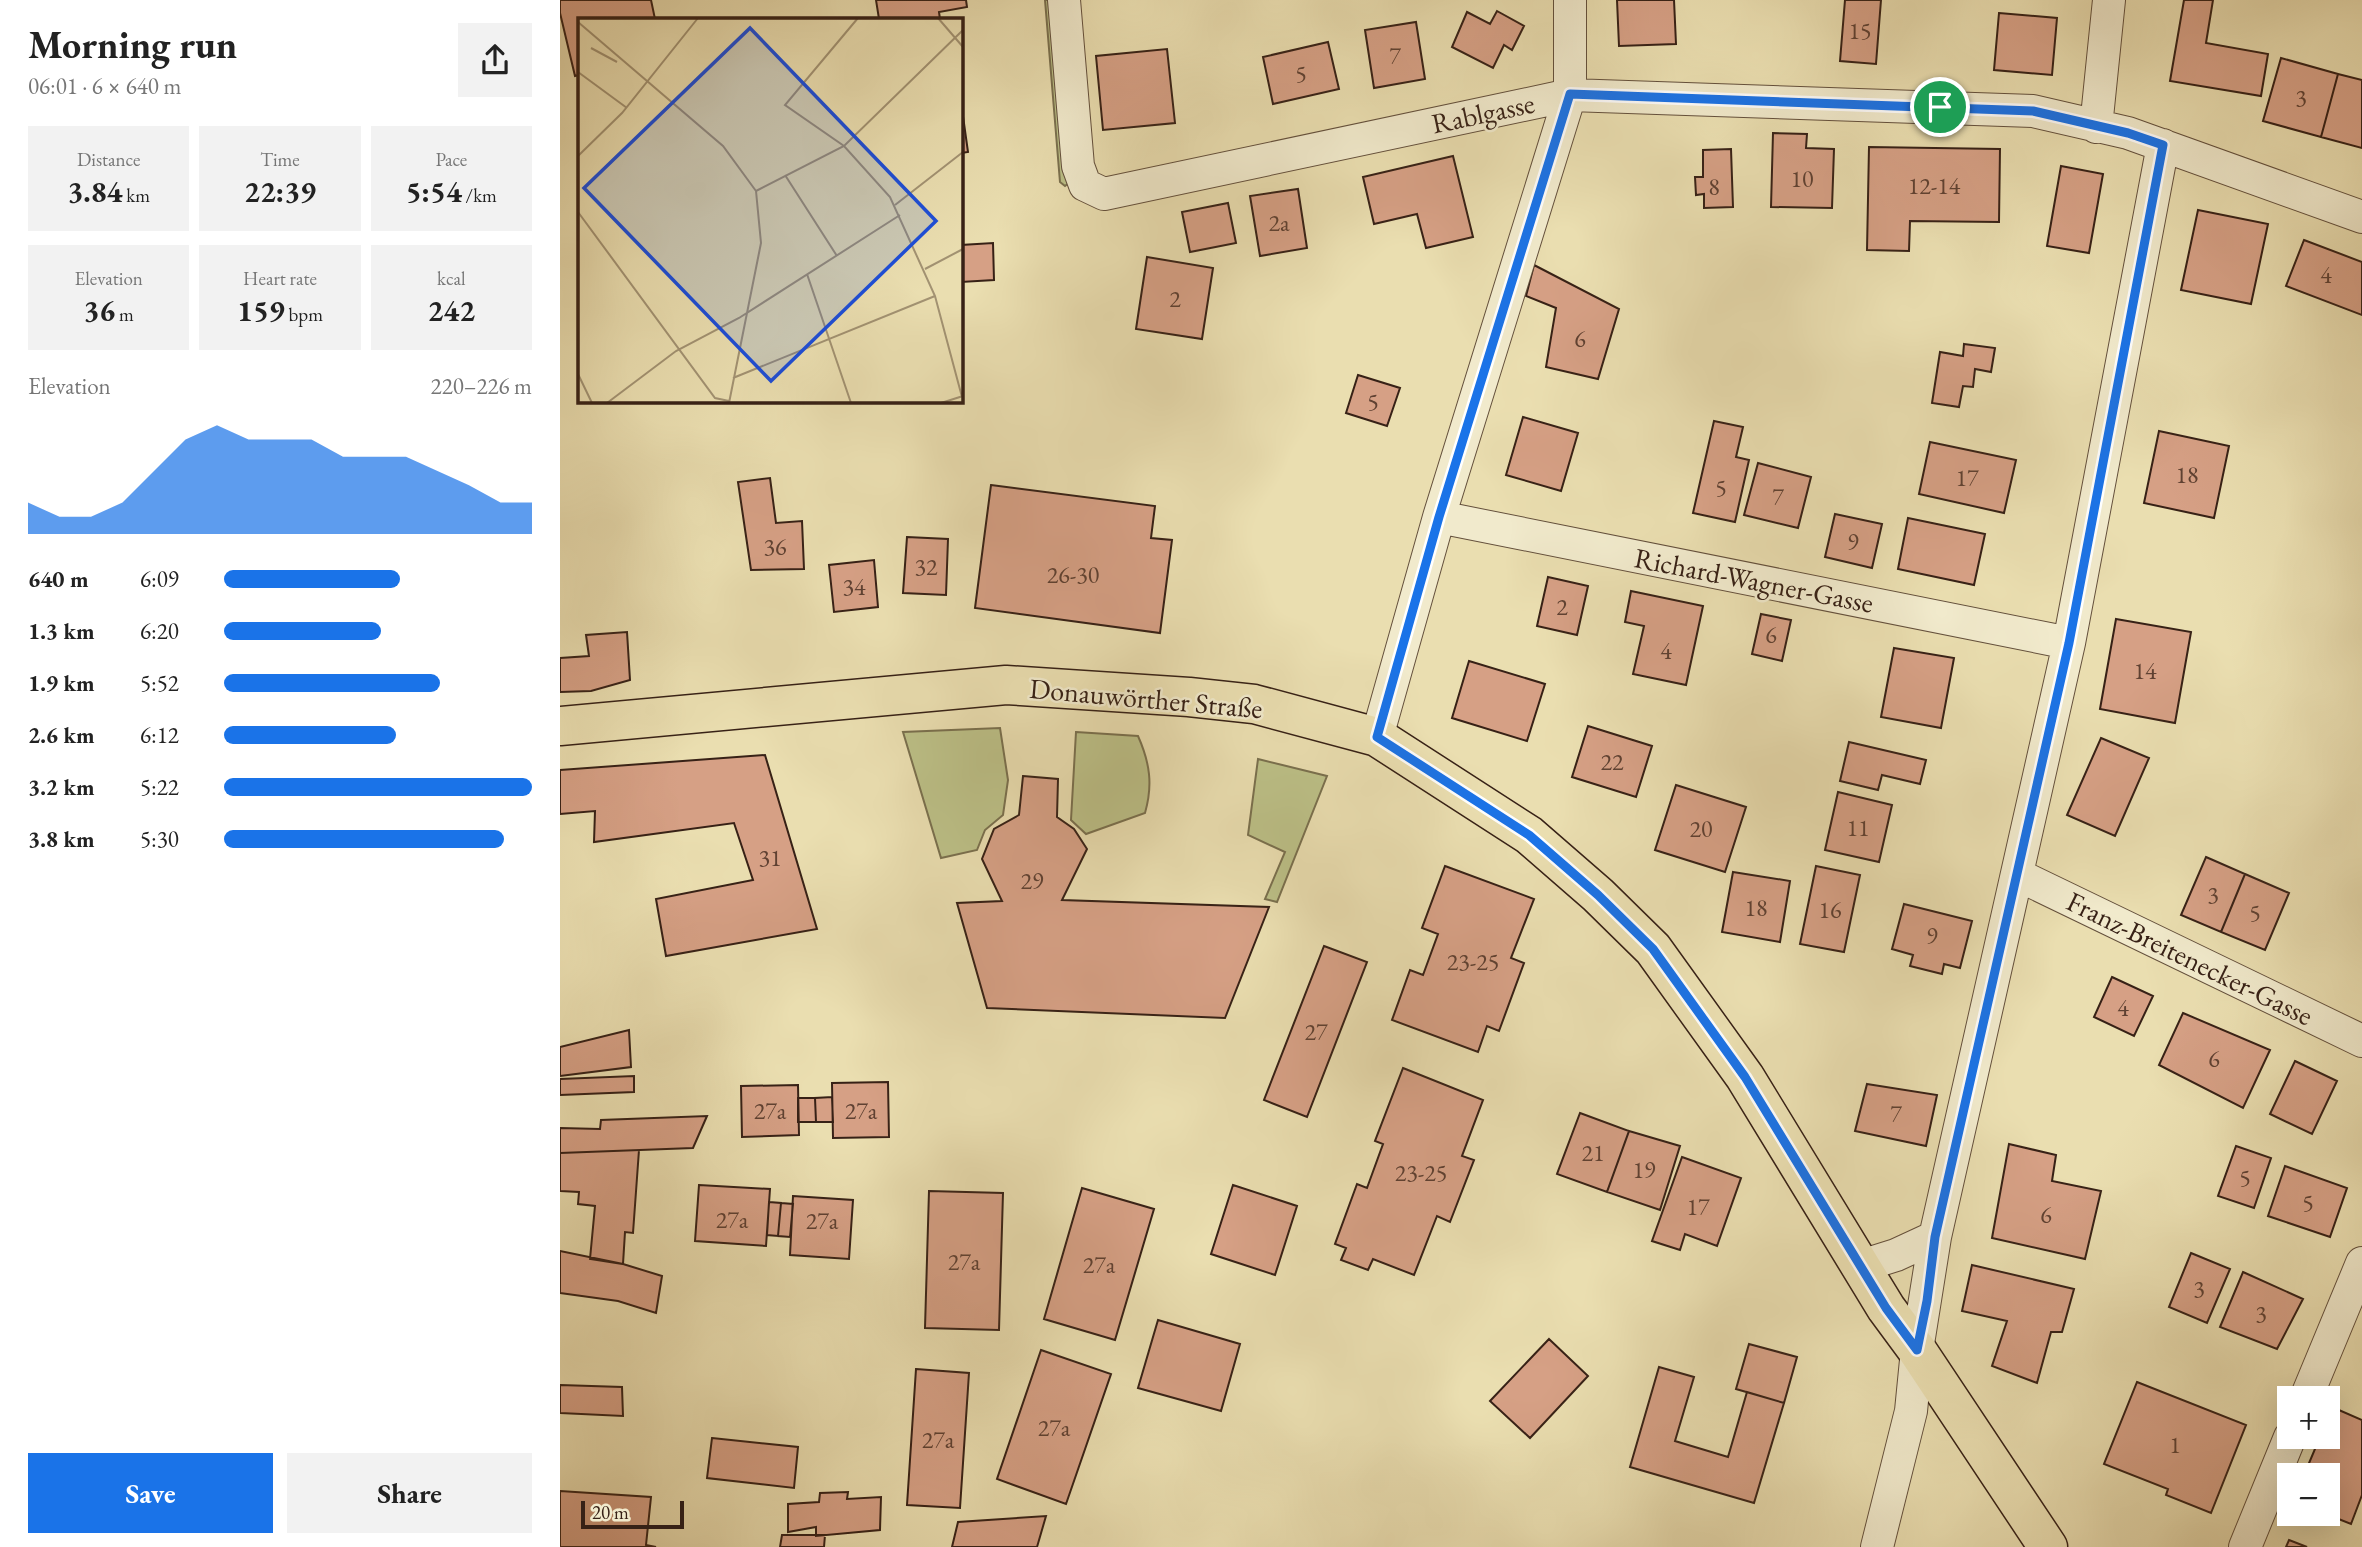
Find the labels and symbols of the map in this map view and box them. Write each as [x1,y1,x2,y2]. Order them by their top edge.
house number: 15 [1848,15,1872,46]
inset map [578,18,962,402]
house number: 7 [1389,40,1401,71]
house number: 5 [1295,58,1307,89]
pin [1910,77,1970,137]
house number: 3 [2295,82,2307,113]
street label: Rablgasse [1428,85,1538,141]
house number: 10 [1790,163,1814,194]
house number: 12-14 [1908,170,1961,201]
house number: 8 [1708,171,1720,202]
house number: 2a [1268,207,1290,238]
house number: 4 [2320,259,2332,290]
house number: 2 [1169,283,1181,314]
house number: 6 [1574,323,1586,354]
house number: 5 [1367,386,1379,417]
house number: 18 [2175,459,2199,490]
house number: 17 [1955,462,1979,493]
house number: 5 [1715,472,1727,503]
house number: 7 [1772,481,1784,512]
house number: 9 [1847,526,1859,557]
house number: 36 [763,531,787,562]
street label: Richard-Wagner-Gasse [1632,539,1877,621]
house number: 32 [914,551,938,582]
house number: 26-30 [1047,559,1099,590]
house number: 34 [842,571,866,602]
house number: 2 [1556,591,1568,622]
house number: 6 [1765,619,1777,650]
house number: 4 [1660,635,1672,666]
house number: 14 [2133,655,2157,686]
street label: Donauwörther Straße [1028,670,1264,726]
house number: 22 [1600,746,1624,777]
house number: 11 [1846,812,1870,843]
house number: 20 [1689,813,1713,844]
house number: 31 [758,842,782,873]
house number: 29 [1020,865,1044,896]
house number: 3 [2207,879,2219,910]
street label: Franz-Breitenecker-Gasse [2061,883,2319,1033]
house number: 18 [1744,892,1768,923]
house number: 16 [1818,894,1842,925]
house number: 5 [2249,897,2261,928]
house number: 9 [1926,920,1938,951]
house number: 23-25 [1447,946,1499,977]
house number: 4 [2117,992,2129,1023]
house number: 27 [1304,1016,1328,1047]
house number: 6 [2208,1043,2220,1074]
house number: 27a [754,1095,787,1126]
house number: 27a [845,1095,878,1126]
house number: 7 [1890,1098,1902,1129]
house number: 21 [1581,1137,1605,1168]
house number: 19 [1632,1154,1656,1185]
house number: 23-25 [1395,1157,1447,1188]
house number: 5 [2239,1162,2251,1193]
house number: 5 [2302,1187,2314,1218]
house number: 17 [1686,1191,1710,1222]
house number: 6 [2040,1199,2052,1230]
house number: 27a [716,1204,749,1235]
house number: 27a [806,1205,839,1236]
house number: 27a [948,1246,981,1277]
house number: 27a [1083,1249,1116,1280]
house number: 3 [2193,1273,2205,1304]
house number: 3 [2255,1298,2267,1329]
house number: 27a [1038,1412,1071,1443]
house number: 27a [922,1424,955,1455]
house number: 1 [2169,1429,2181,1460]
scale bar [581,1498,684,1530]

